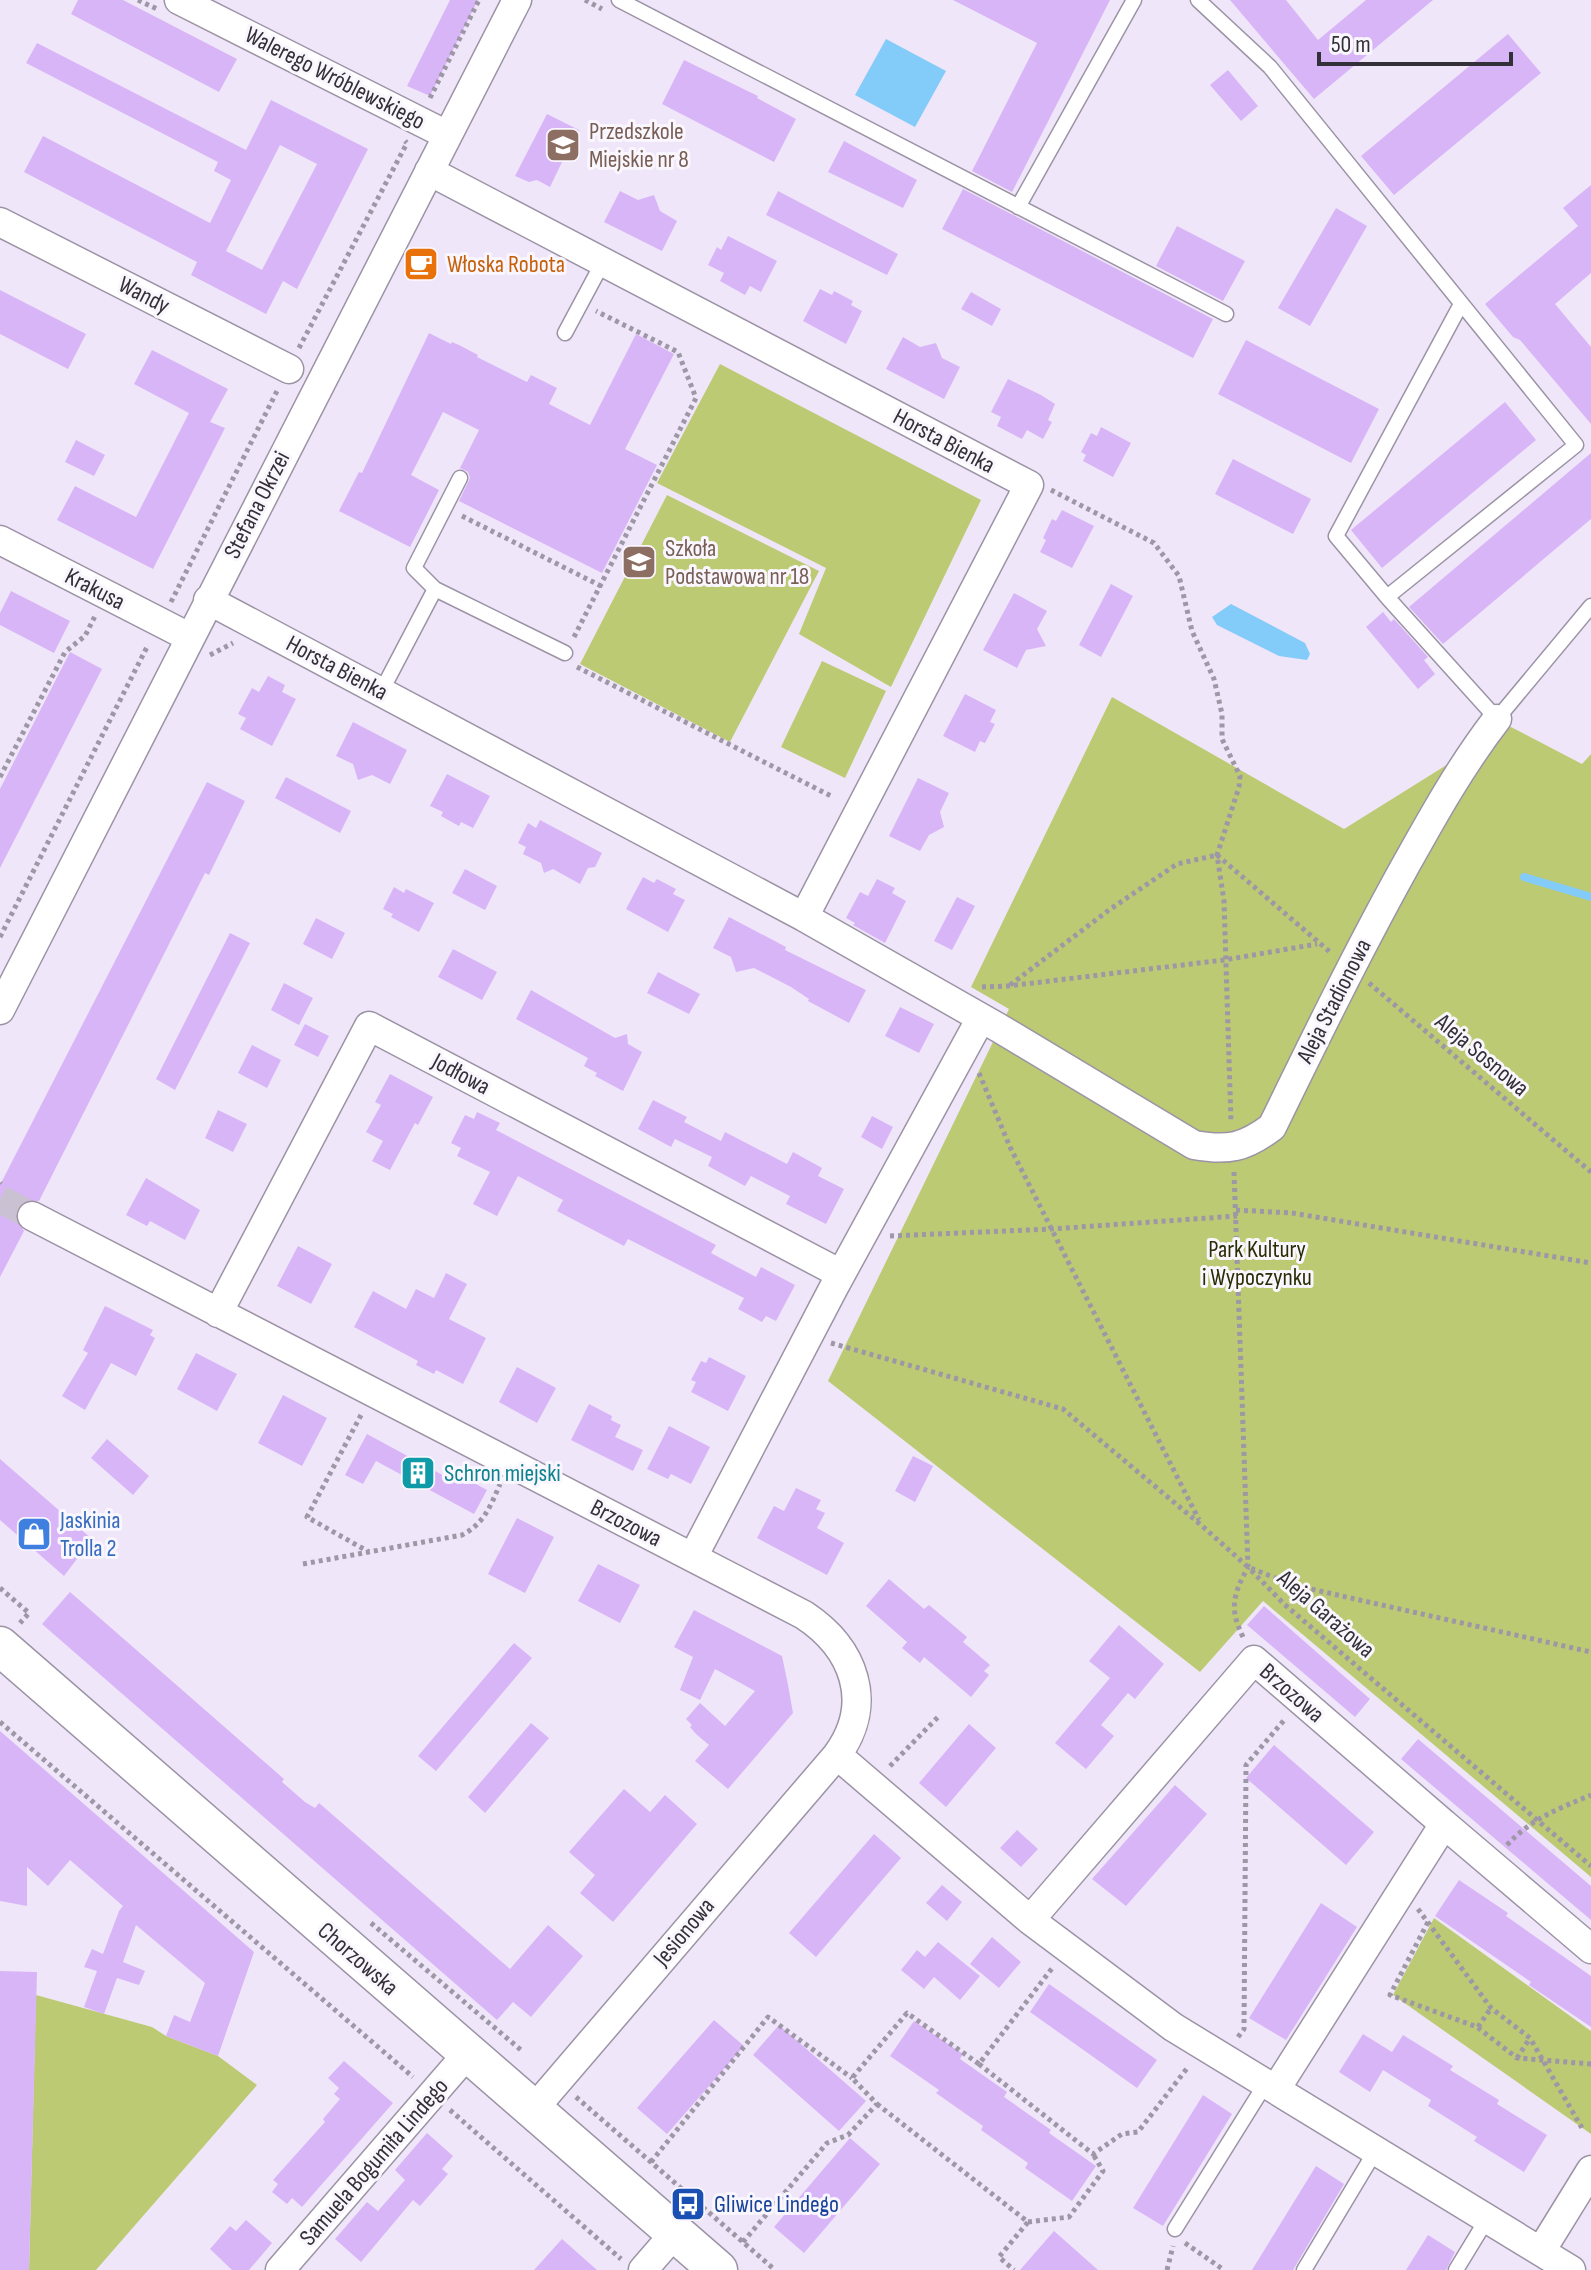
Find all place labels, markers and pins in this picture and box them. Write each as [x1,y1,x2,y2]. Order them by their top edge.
place label: Przedszkole Miejskie nr 8 [589,117,689,174]
school or university icon: Przedszkole Miejskie nr 8 [544,126,582,164]
cafe icon: Włoska Robota [402,245,440,283]
place label: Włoska Robota [447,250,565,279]
place label: Szkoła Podstawowa nr 18 [665,534,809,591]
school or university icon: Szkoła Podstawowa nr 18 [620,543,658,581]
building icon: Schron miejski [399,1454,437,1492]
place label: Schron miejski [444,1459,561,1488]
place label: Jaskinia Trolla 2 [59,1506,120,1563]
shop icon: Jaskinia Trolla 2 [15,1515,53,1553]
bus stop icon: Gliwice Lindego [669,2185,707,2223]
place label: Gliwice Lindego [714,2190,839,2219]

